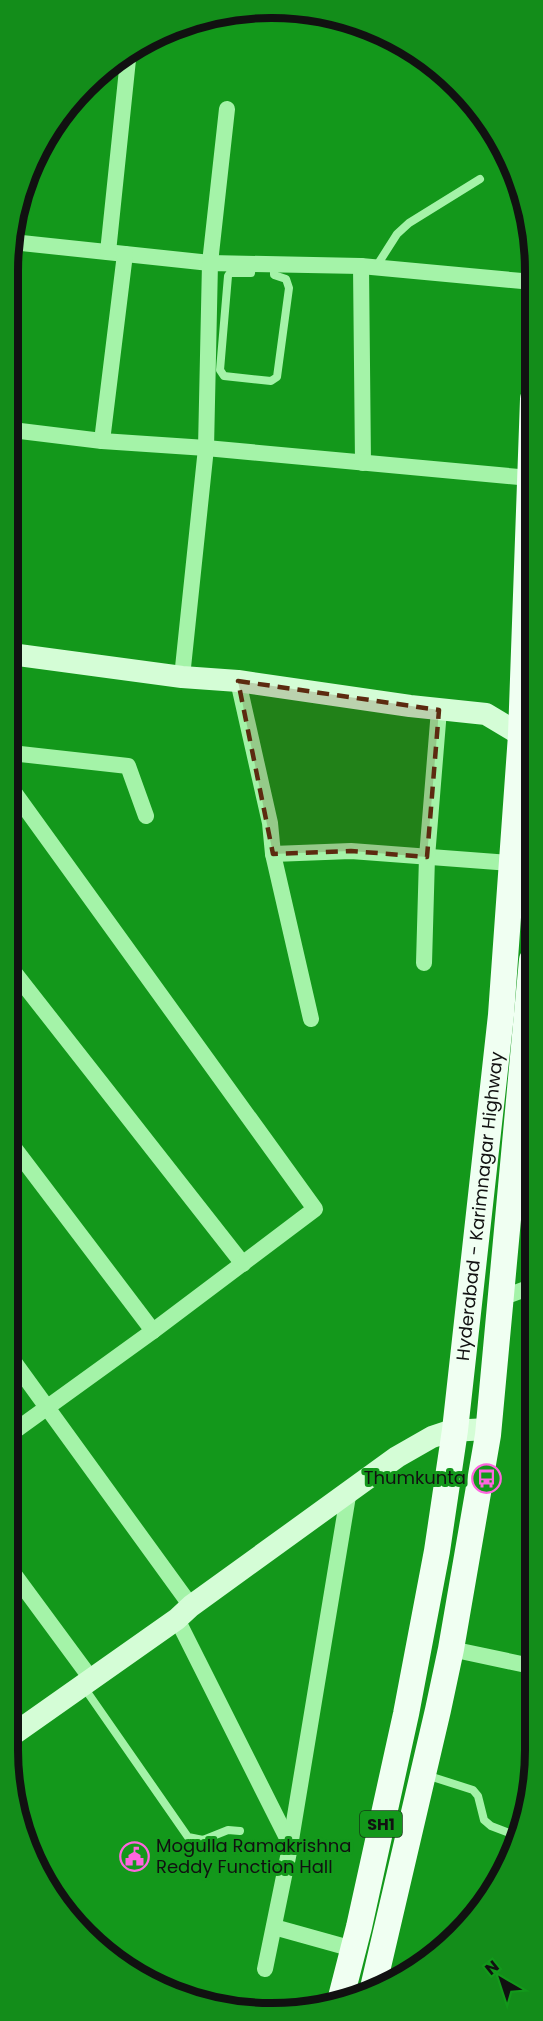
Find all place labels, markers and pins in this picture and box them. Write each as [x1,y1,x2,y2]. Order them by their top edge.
bus stop icon: Thumkunta [471,1462,503,1494]
place label: Thumkunta [364,1465,466,1490]
place label: Mogulla Ramakrishna Reddy Function Hall [156,1833,351,1879]
public building icon: Mogulla Ramakrishna Reddy Function Hall [119,1840,151,1872]

